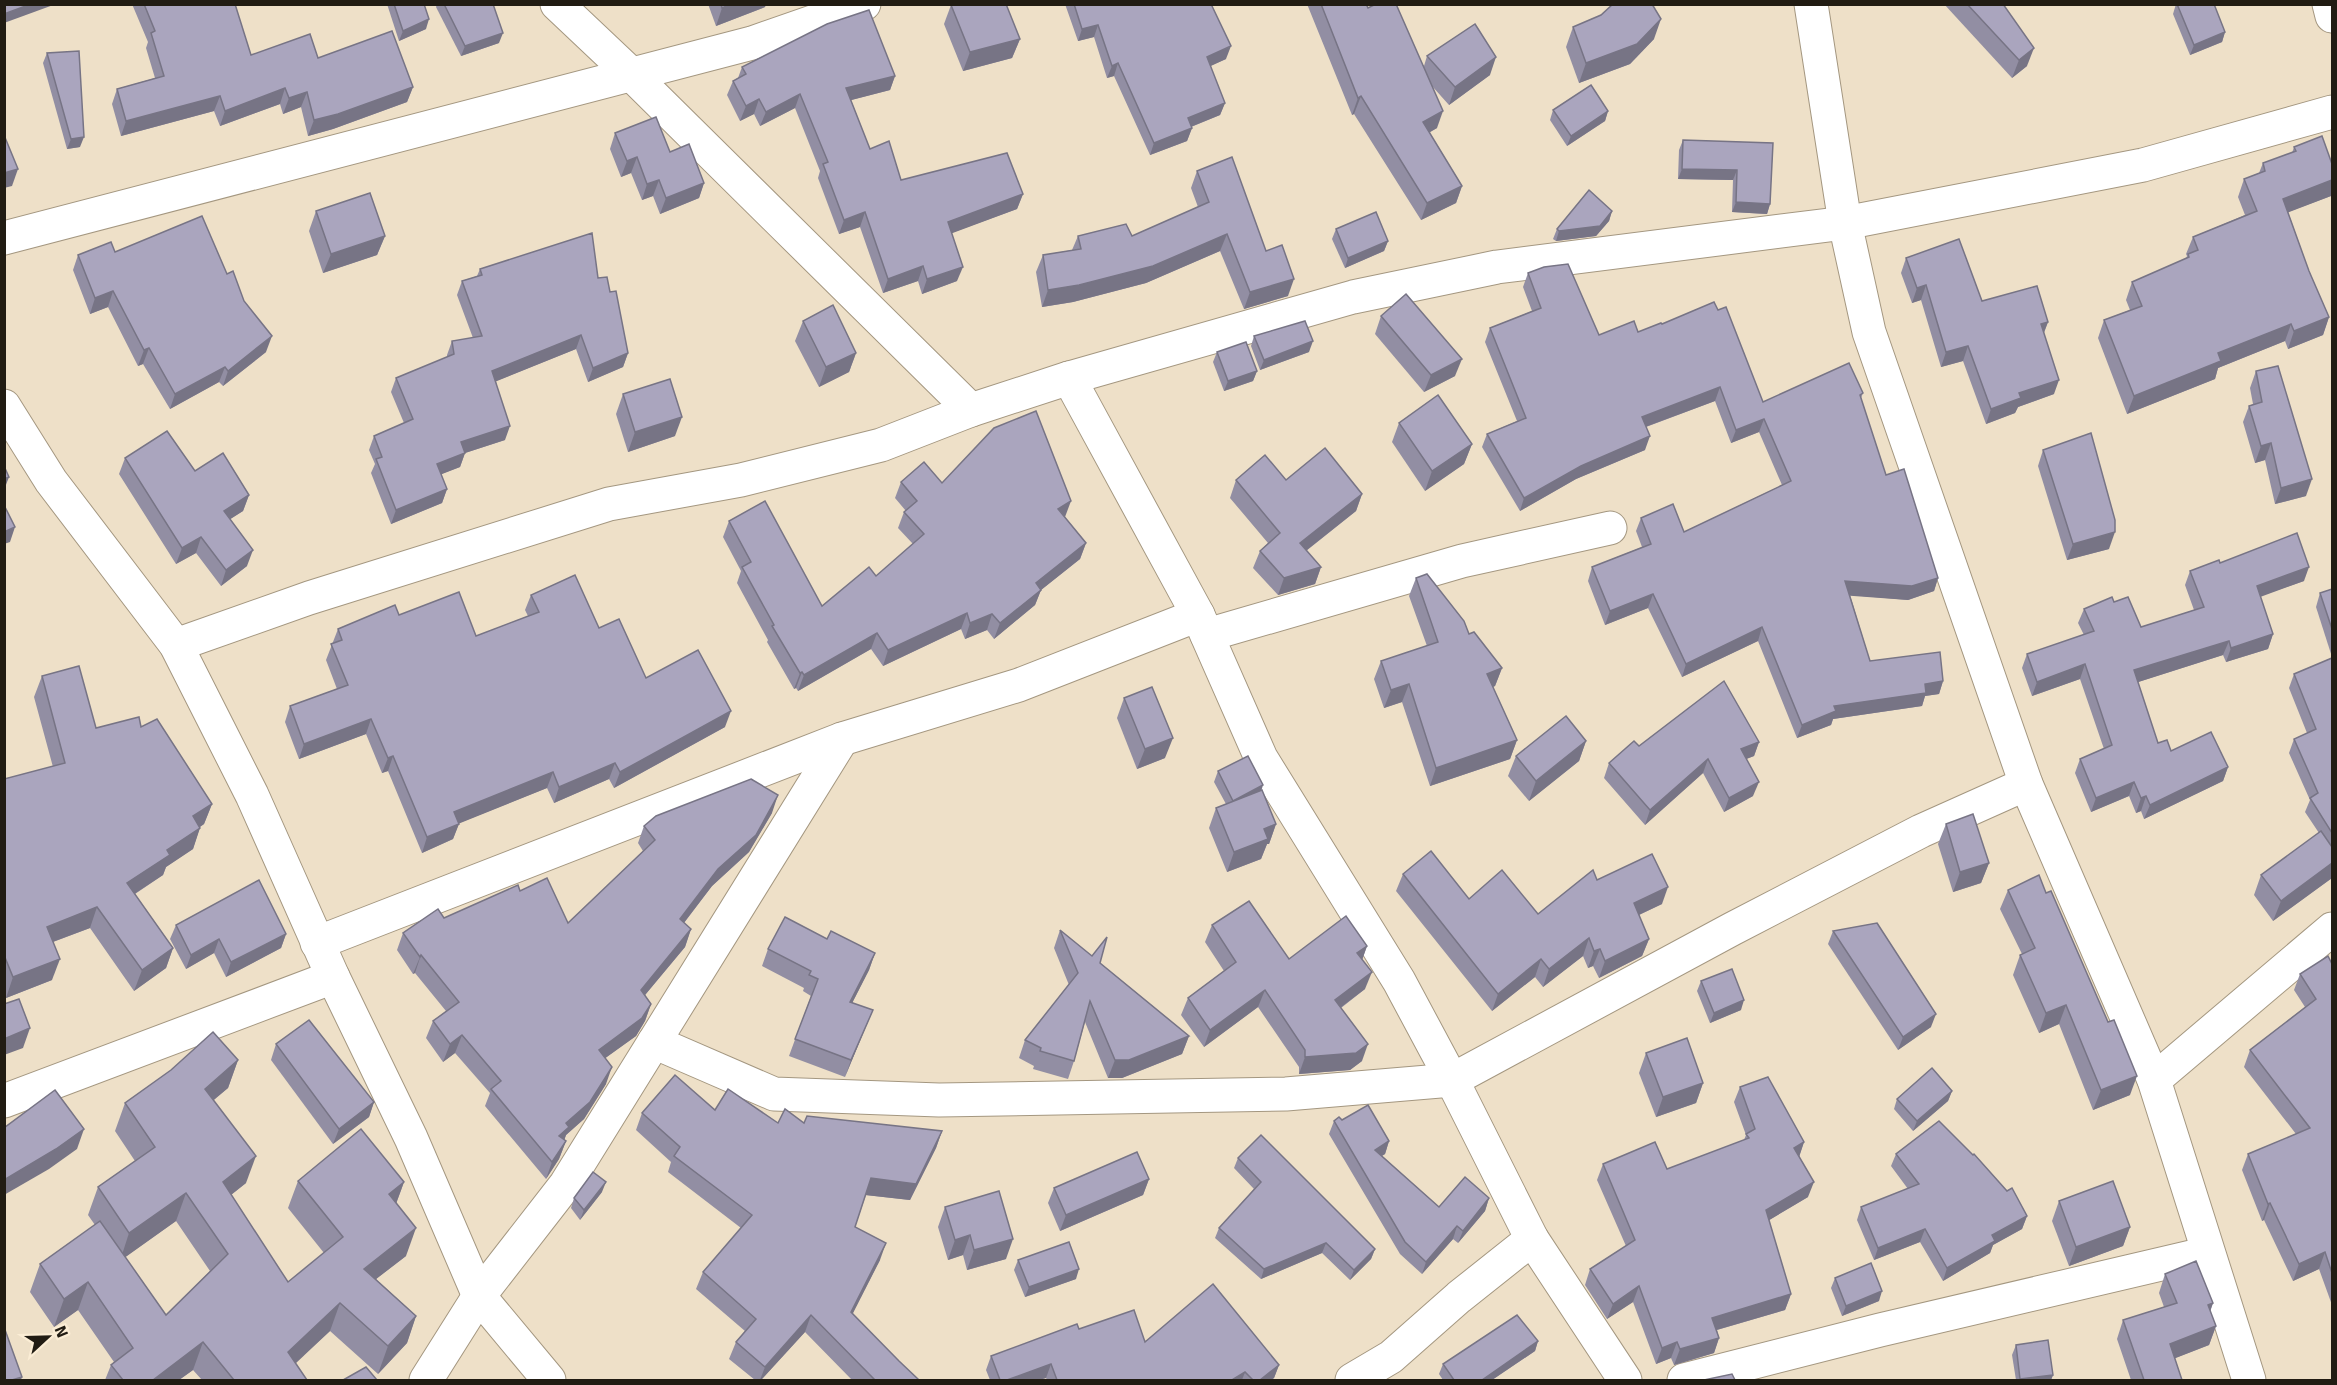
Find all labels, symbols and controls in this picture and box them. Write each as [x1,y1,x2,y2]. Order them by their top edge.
north arrow [18,1307,78,1367]
text: N [50,1323,72,1341]

